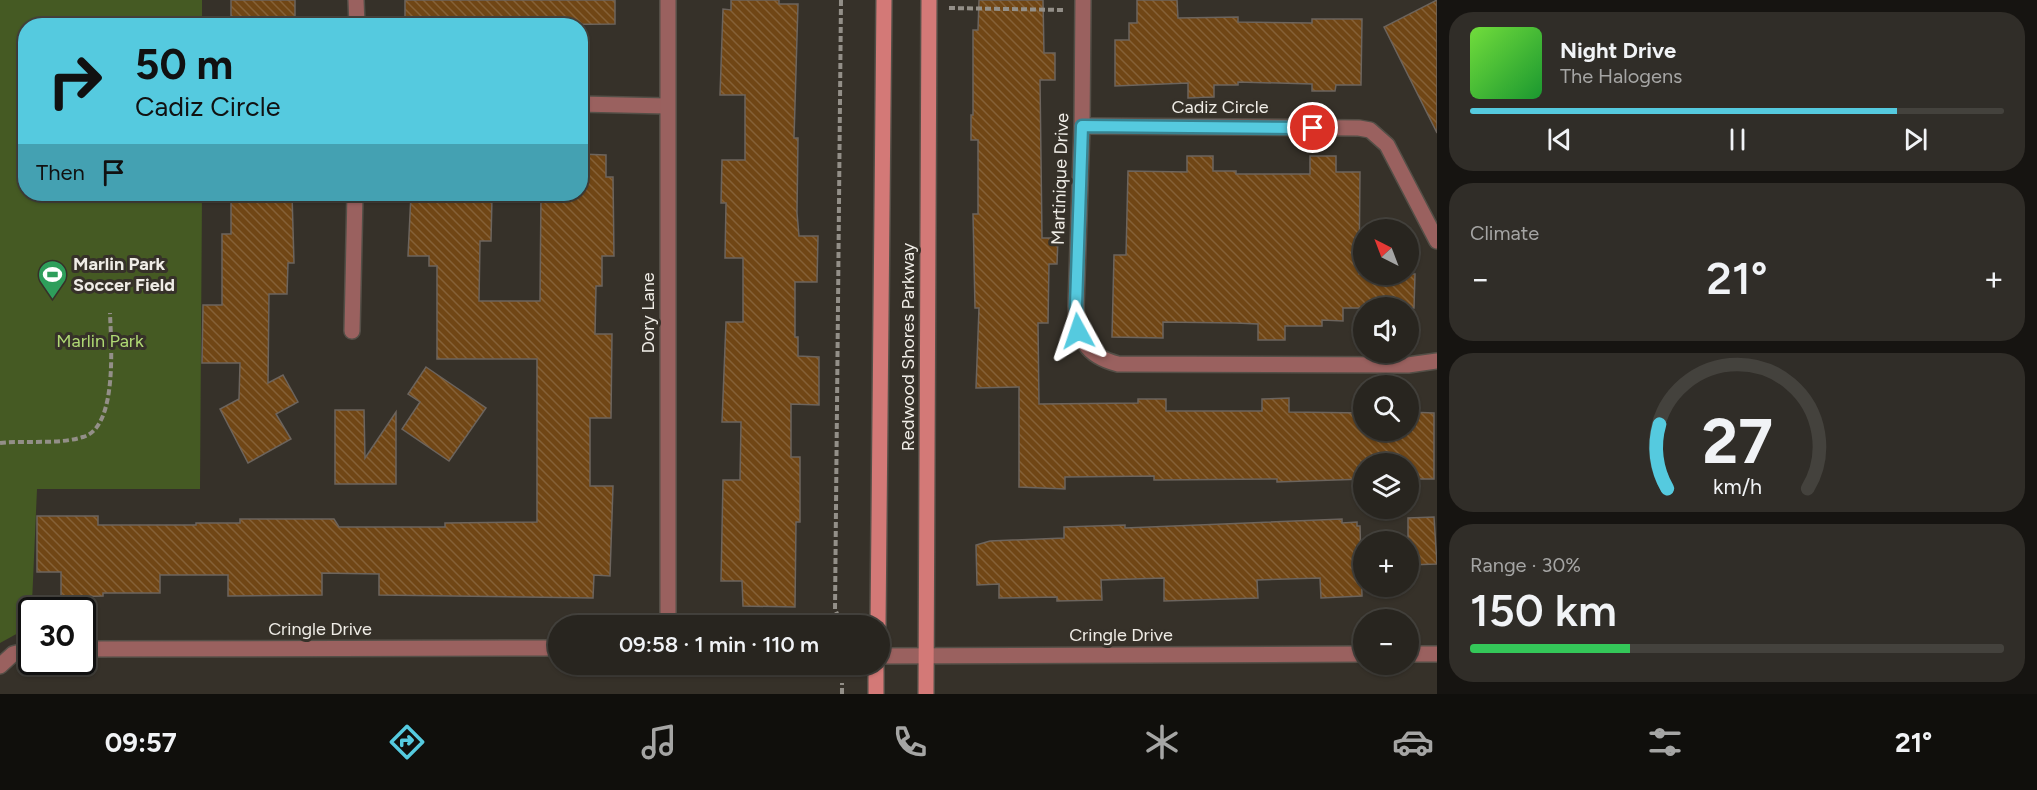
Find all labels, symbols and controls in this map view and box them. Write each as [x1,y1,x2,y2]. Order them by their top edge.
text: Night Drive [1560,37,1676,64]
text: 50 m [135,39,233,90]
icon: right [36,42,114,120]
text: The Halogens [1560,64,1682,88]
text: Cadiz Circle [135,90,280,123]
street label: Cadiz Circle [1172,96,1269,118]
pin [1287,102,1338,153]
icon: arrive [1296,111,1329,144]
street label: Martinique Drive [1047,112,1073,245]
icon: previous [1543,123,1576,156]
icon: pause [1721,123,1754,156]
icon: next [1899,123,1932,156]
icon: arrive [97,156,130,189]
text: Then [36,159,85,186]
north arrow [1353,219,1419,285]
map controls [1353,219,1419,675]
text: Climate [1470,221,1539,245]
street label: Redwood Shores Parkway [897,242,919,451]
text: 21° [1706,251,1768,305]
place label: Marlin Park Soccer Field [73,253,175,296]
sports icon: Marlin Park Soccer Field [36,258,68,300]
text: − [1470,259,1491,298]
text: + [1983,259,2004,298]
street label: Dory Lane [637,272,659,354]
button: sound [1353,297,1419,363]
position arrow [1046,299,1110,363]
park label: Marlin Park [56,330,144,352]
button: search [1353,375,1419,441]
text: 27 [1702,404,1772,479]
button: layers [1353,453,1419,519]
text: km/h [1713,475,1761,500]
button: + [1353,531,1419,597]
text: Range · 30% [1470,553,1581,577]
text: 150 km [1470,583,1617,637]
speed limit sign: 30 [18,597,96,675]
button: − [1353,609,1419,675]
street label: Cringle Drive [268,618,372,640]
street label: Cringle Drive [1069,624,1173,646]
text: 09:58 · 1 min · 110 m [619,631,819,658]
icon: directions [386,721,428,763]
icon: music [638,721,680,763]
icon: phone [889,721,931,763]
icon: climate [1141,721,1183,763]
icon: car [1392,721,1434,763]
icon: filters [1644,721,1686,763]
text: 09:57 [105,726,177,759]
text: 21° [1895,726,1932,759]

